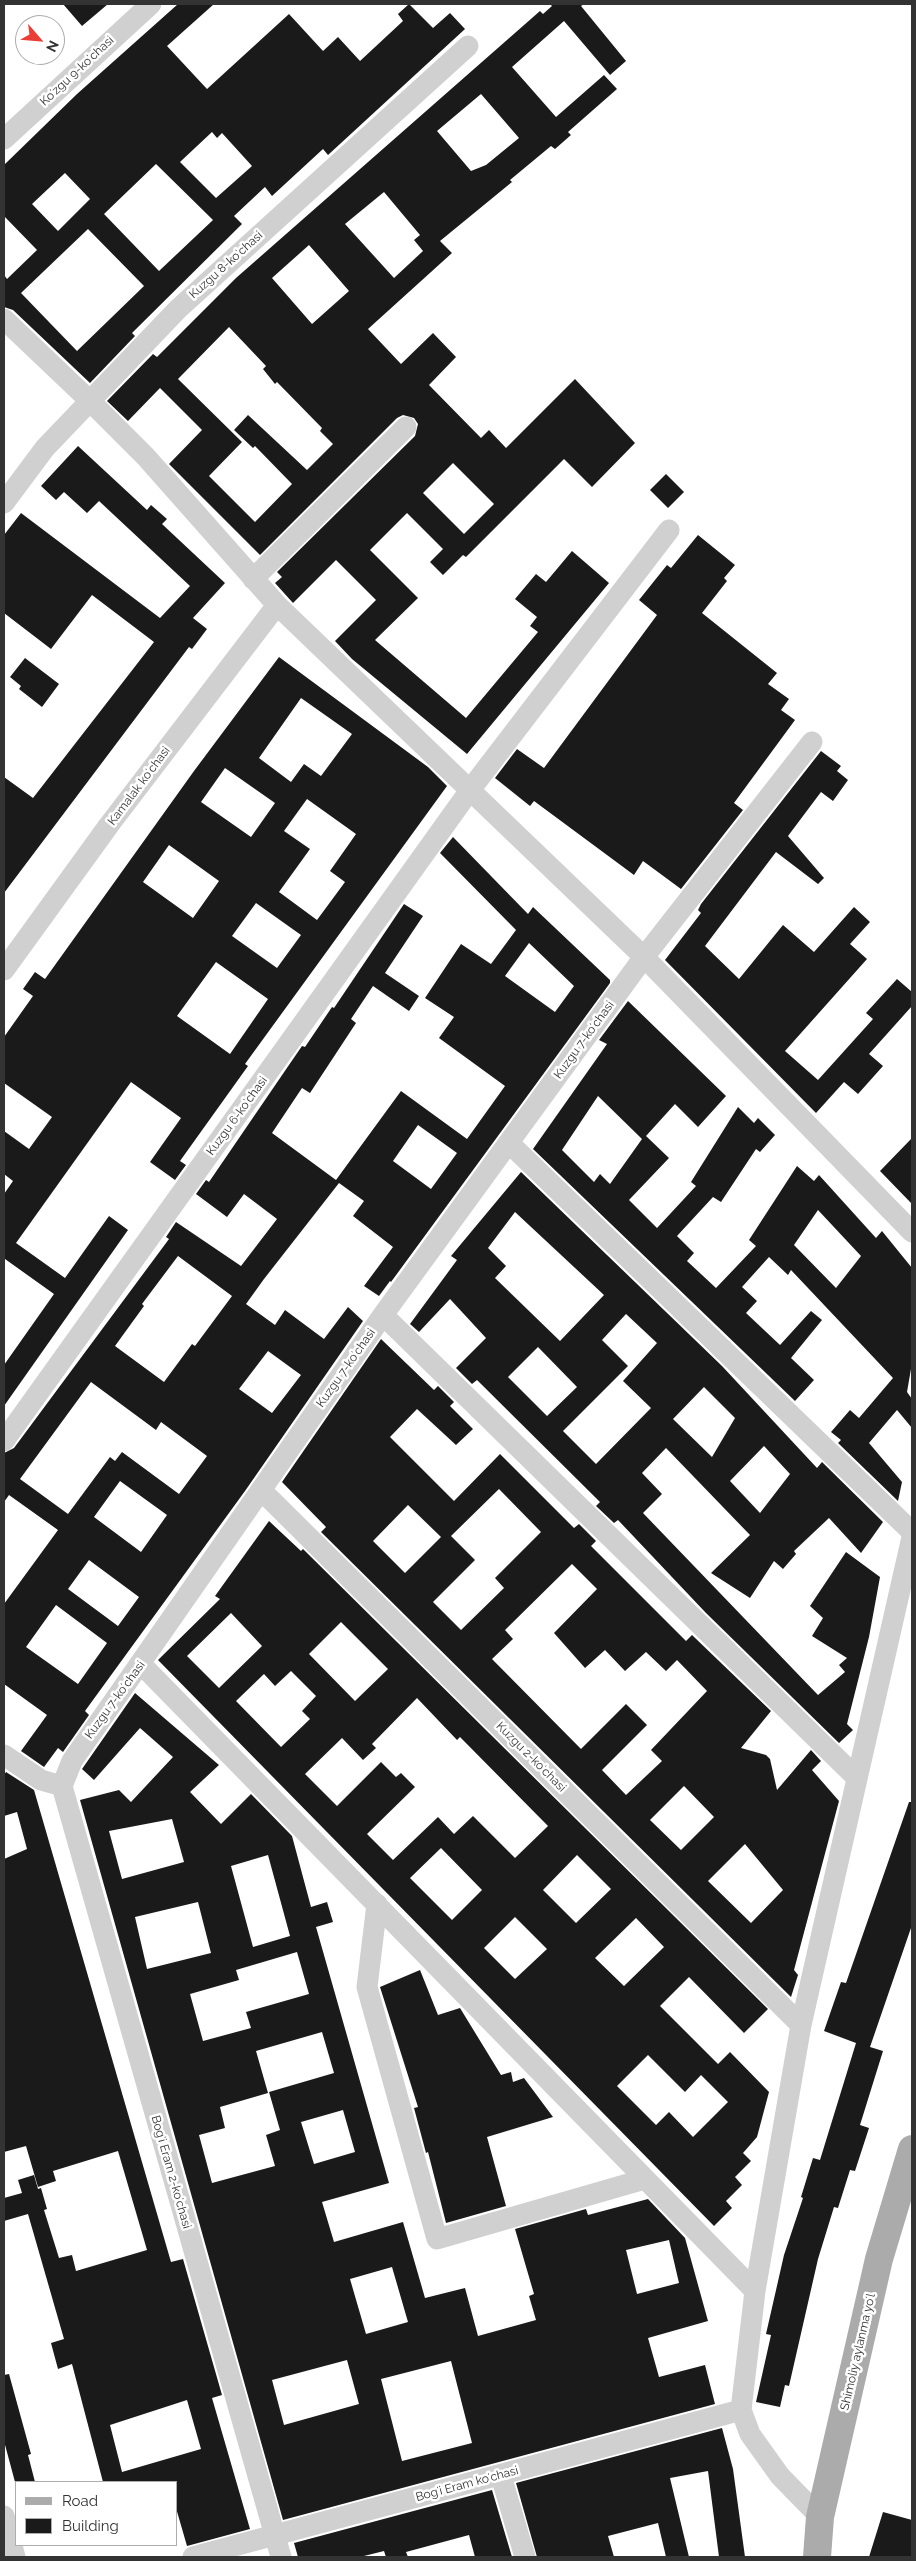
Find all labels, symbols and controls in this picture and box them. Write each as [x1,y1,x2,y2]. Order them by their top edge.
north arrow [15,15,65,65]
street label: Koʻzgu 9-koʻchasi [37,33,117,109]
text: N [43,38,62,55]
street label: Kuzgu 8-koʻchasi [186,228,266,302]
street label: Kamalak koʻchasi [105,744,173,828]
street label: Kuzgu 7-koʻchasi [551,998,617,1082]
street label: Kuzgu 6-koʻchasi [204,1074,270,1158]
street label: Kuzgu 7-koʻchasi [314,1326,378,1410]
street label: Kuzgu 7-koʻchasi [82,1658,148,1742]
street label: Kuzgu 2-koʻchasi [493,1719,569,1795]
street label: Bogʻi Eram 2-koʻchasi [148,2114,194,2230]
street label: Shimoliy aylanma yoʻl [838,2292,878,2412]
street label: Bogʻi Eram koʻchasi [414,2463,520,2505]
legend [15,2481,178,2546]
text: Road [62,2492,98,2510]
text: Building [62,2517,119,2535]

